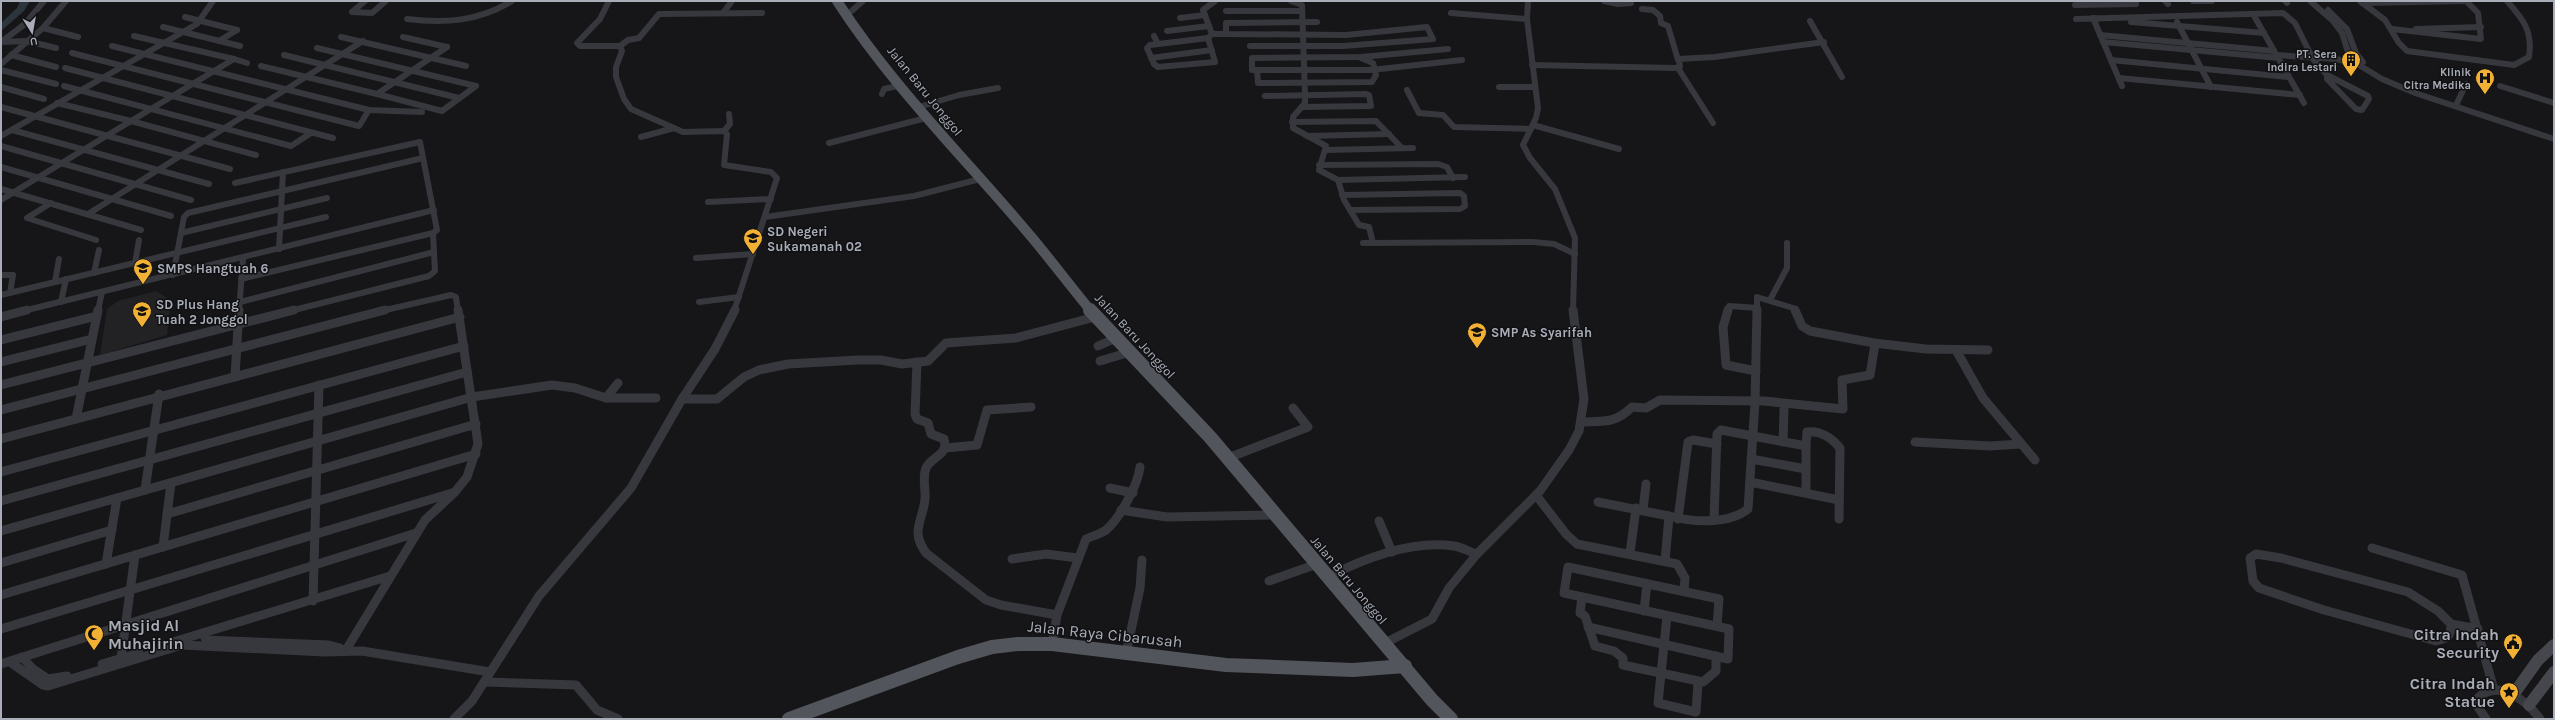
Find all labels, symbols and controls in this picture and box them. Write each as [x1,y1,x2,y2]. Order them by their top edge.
north arrow [12,12,52,52]
text: U [29,34,39,48]
street label: Jalan Baru Jonggol [884,43,966,139]
place label: PT. Sera Indira Lestari [2267,48,2337,74]
building icon: PT. Sera Indira Lestari [2340,49,2362,77]
place label: Klinik Citra Medika [2404,66,2471,92]
hospital icon: Klinik Citra Medika [2474,67,2496,95]
place label: SD Negeri Sukamanah 02 [767,224,862,254]
school or university icon: SD Negeri Sukamanah 02 [742,227,764,255]
school or university icon: SMPS Hangtuah 6 [132,257,154,285]
place label: SMPS Hangtuah 6 [157,261,268,276]
street label: Jalan Baru Jonggol [1092,290,1178,382]
place label: SD Plus Hang Tuah 2 Jonggol [156,297,248,327]
school or university icon: SD Plus Hang Tuah 2 Jonggol [131,300,153,328]
school or university icon: SMP As Syarifah [1466,321,1488,349]
place label: SMP As Syarifah [1491,325,1592,340]
street label: Jalan Baru Jonggol [1308,533,1390,627]
place label: Masjid Al Muhajirin [108,616,183,653]
street label: Jalan Raya Cibarusah [1026,616,1184,652]
mosque icon: Masjid Al Muhajirin [83,623,105,651]
place label: Citra Indah Security [2414,625,2499,662]
public building icon: Citra Indah Security [2502,632,2524,660]
place label: Citra Indah Statue [2410,674,2495,711]
place icon: Citra Indah Statue [2498,681,2520,709]

